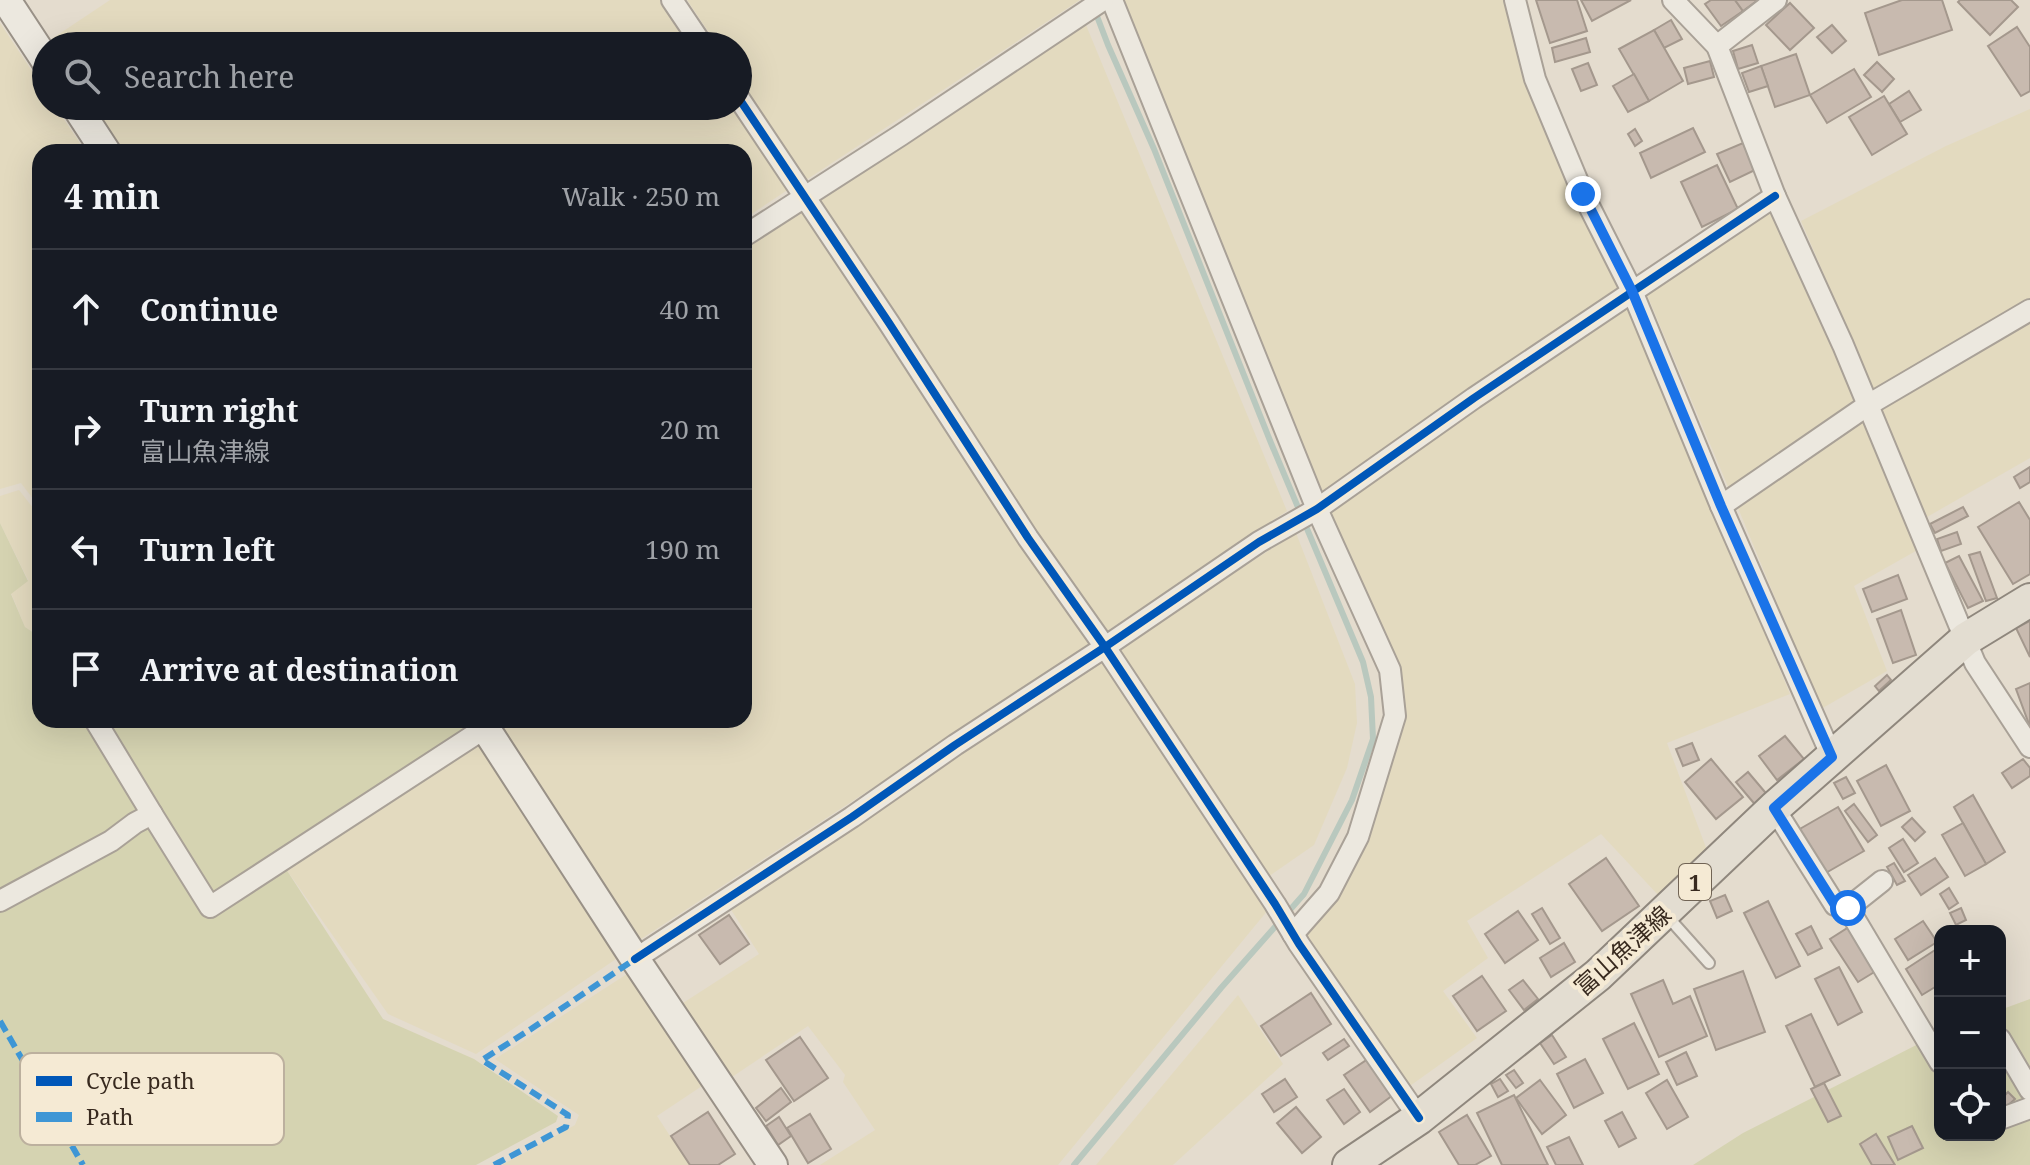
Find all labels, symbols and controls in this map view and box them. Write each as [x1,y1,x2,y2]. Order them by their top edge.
search box [32,32,752,120]
icon: search [60,54,104,98]
text: Search here [124,56,294,97]
text: 4 min [64,173,160,219]
route end [1565,176,1601,212]
text: Walk · 250 m [562,178,720,214]
icon: ahead [64,287,108,331]
text: Continue [140,289,278,330]
text: 40 m [660,291,720,327]
text: Turn right [140,390,298,431]
icon: right [64,407,108,451]
text: 20 m [660,411,720,447]
text: 富山魚津線 [140,433,270,469]
icon: left [64,527,108,571]
text: Turn left [140,529,275,570]
text: 190 m [645,531,720,567]
icon: arrive [64,647,108,691]
text: Arrive at destination [140,649,459,690]
road number: 1 [1679,864,1711,900]
route start [1830,890,1866,926]
street label: 富山魚津線 [1566,898,1678,1002]
map controls [1934,925,2006,1141]
button: + [1934,925,2006,997]
button: − [1934,997,2006,1069]
legend [20,1053,284,1145]
text: Cycle path [86,1065,195,1095]
button: locate [1934,1069,2006,1141]
text: Path [86,1101,133,1131]

